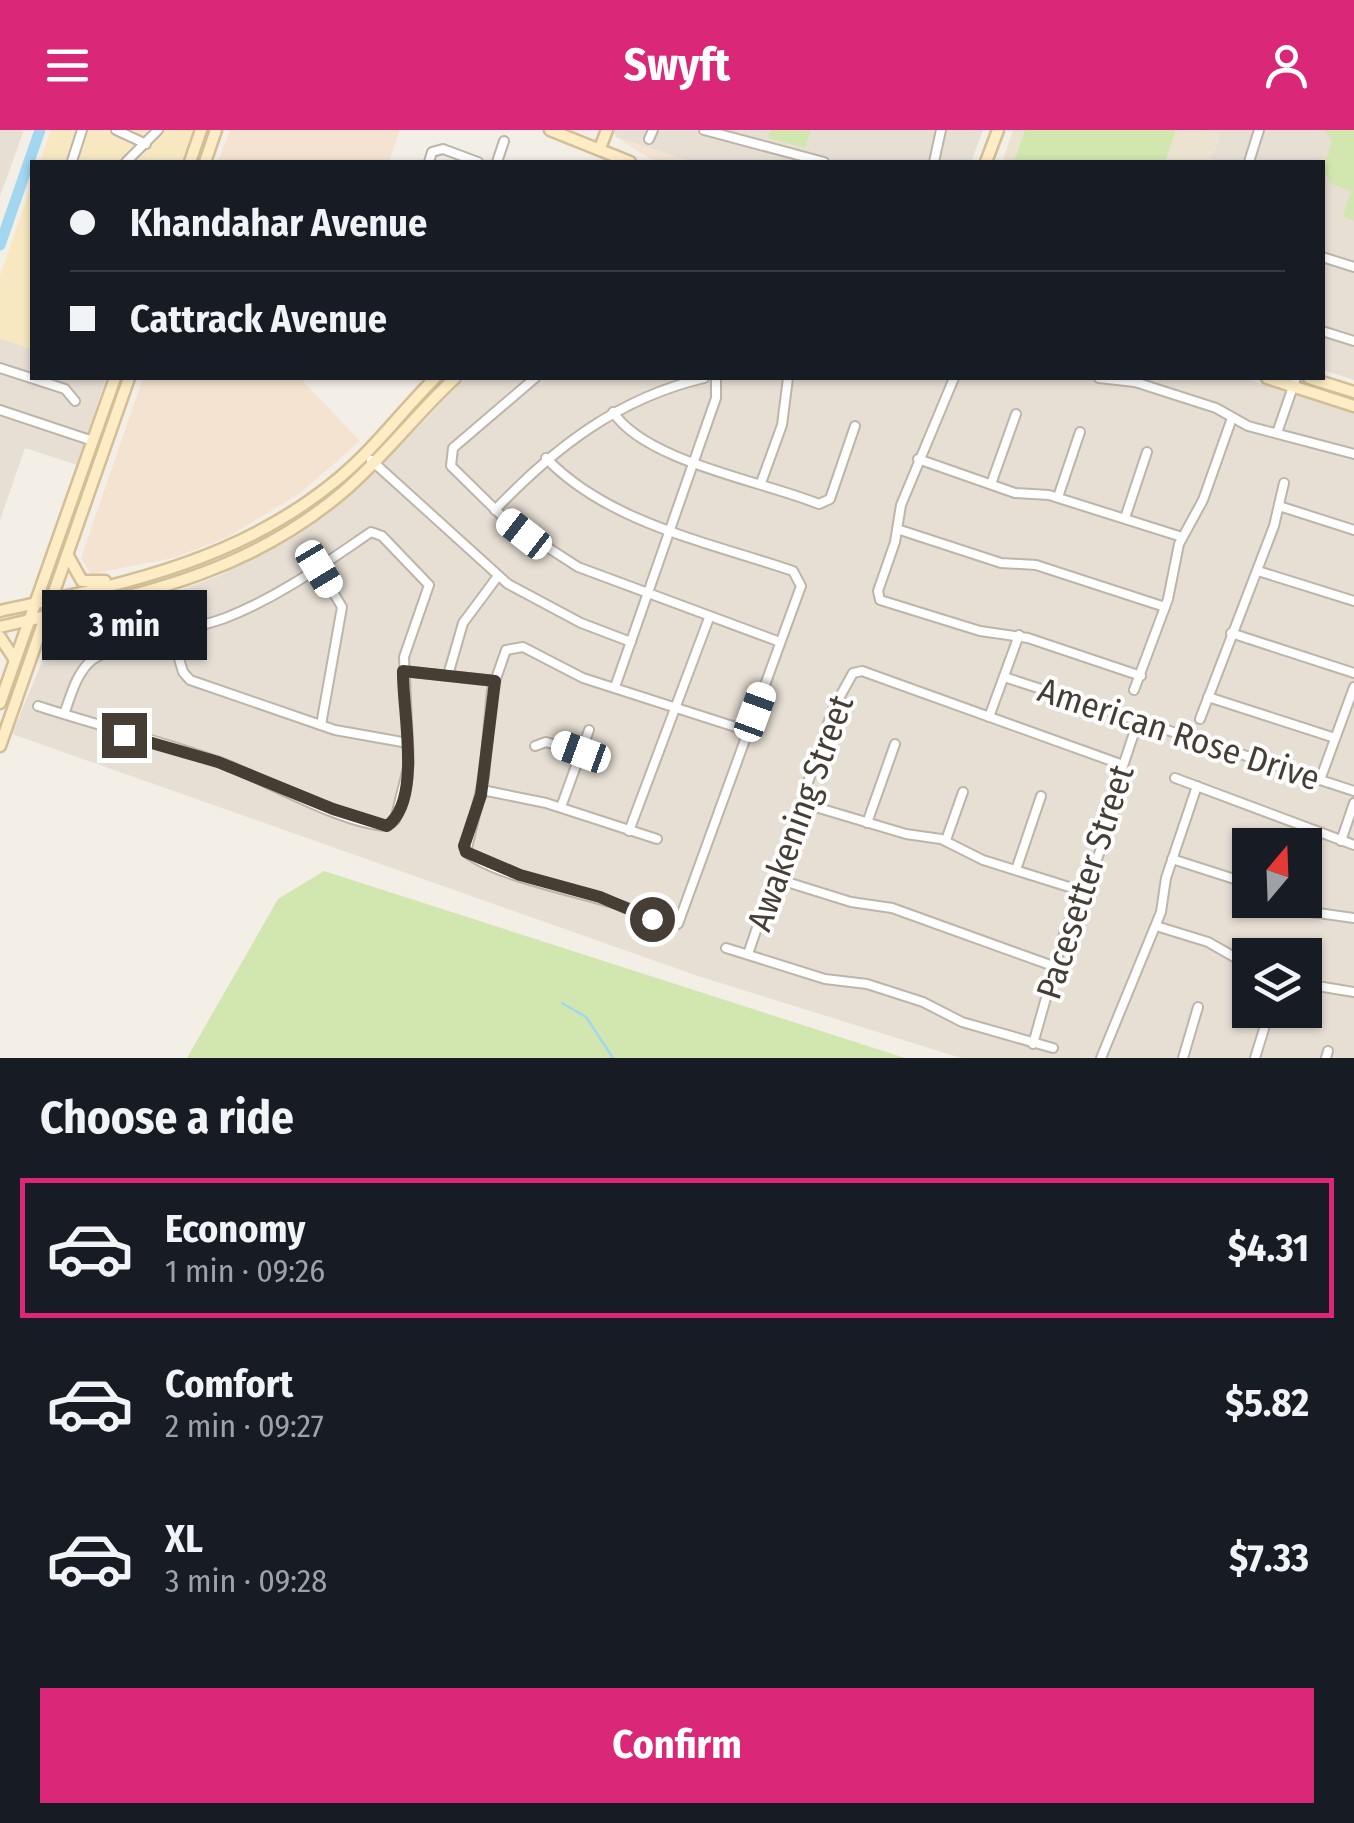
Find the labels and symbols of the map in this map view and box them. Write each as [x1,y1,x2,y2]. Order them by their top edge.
car [491,504,557,564]
car [291,536,347,602]
callout: 3 min [42,590,206,660]
street label: American Rose Drive [1033,669,1325,799]
car [731,679,779,745]
street label: Awakening Street [738,689,862,937]
route end [102,713,147,758]
car [548,728,614,776]
street label: Pacesetter Street [1027,759,1143,1004]
north arrow [1232,828,1322,918]
route start [630,897,675,942]

